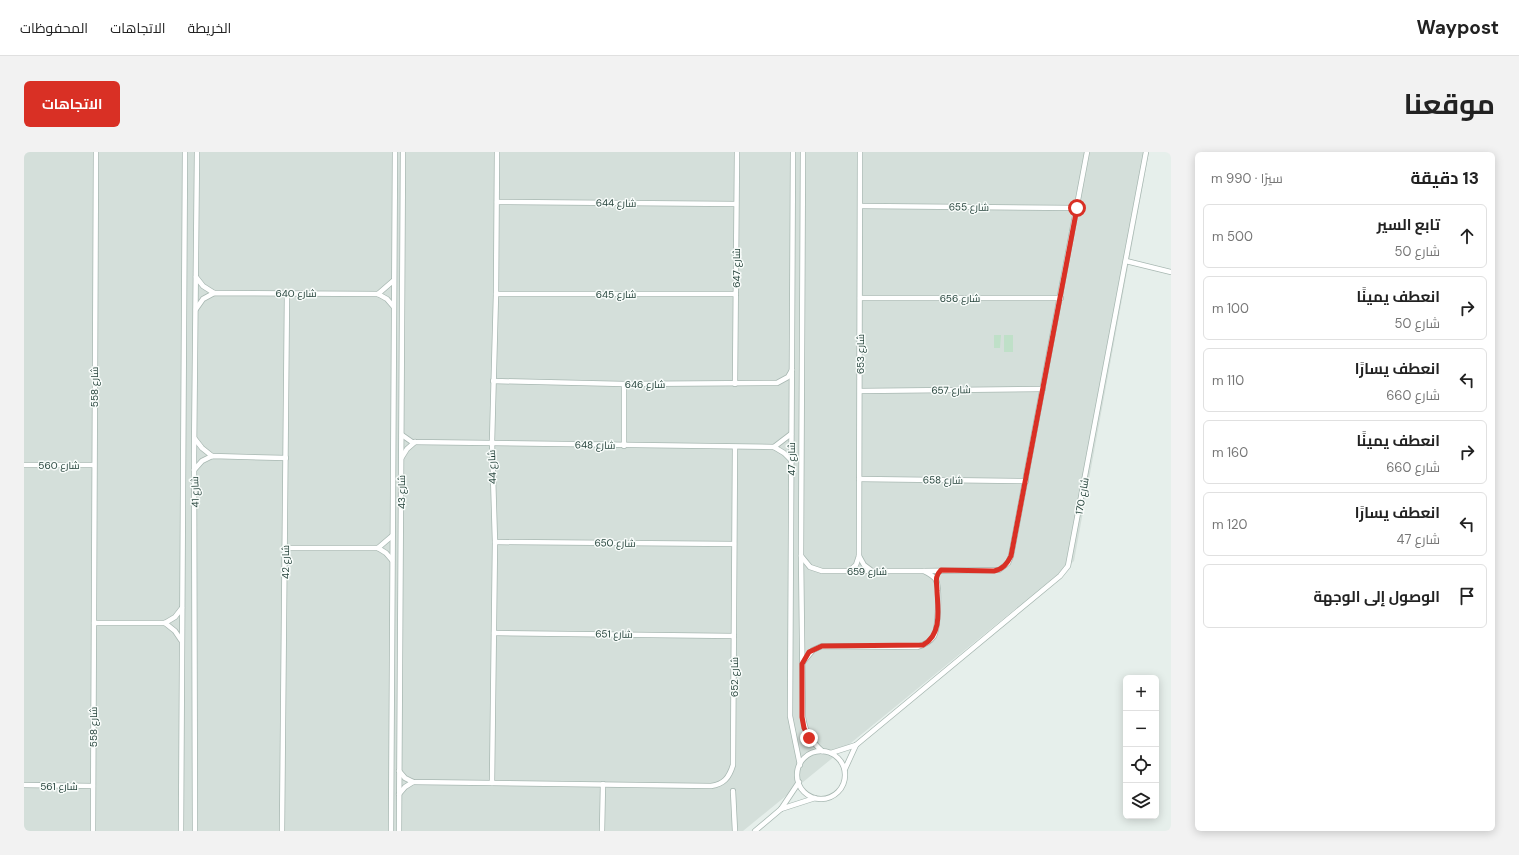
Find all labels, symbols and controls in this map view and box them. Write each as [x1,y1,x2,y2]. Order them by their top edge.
text: Waypost [1416,15,1499,40]
text: المحفوظات [20,19,88,37]
text: الاتجاهات [110,19,166,37]
text: الخريطة [188,19,231,37]
button: الاتجاهات [24,81,120,127]
text: موقعنا [1404,86,1495,123]
text: 13 دقيقة [1410,167,1479,189]
text: سيرًا · 990 m [1211,170,1283,187]
street label: شارع 644 [596,196,636,210]
route start [1068,199,1086,217]
street label: شارع 655 [949,200,989,214]
text: تابع السير [1377,215,1440,235]
icon: ahead [1456,225,1478,247]
text: 500 m [1212,228,1253,245]
text: شارع 50 [1395,243,1440,260]
street label: شارع 647 [730,248,743,288]
street label: شارع 640 [275,287,317,300]
text: انعطف يمينًا [1357,287,1440,307]
street label: شارع 645 [596,288,636,301]
street label: شارع 656 [940,292,980,305]
icon: right [1456,297,1478,319]
text: 100 m [1212,300,1249,317]
text: شارع 50 [1395,315,1440,332]
street label: شارع 653 [854,334,867,374]
text: انعطف يسارًا [1355,359,1440,379]
street label: شارع 558 [88,367,101,407]
icon: left [1456,369,1478,391]
text: 110 m [1212,372,1244,389]
street label: شارع 646 [625,378,665,391]
street label: شارع 657 [931,383,971,397]
text: شارع 660 [1386,387,1440,404]
text: انعطف يمينًا [1357,431,1440,451]
street label: شارع 648 [575,438,615,452]
icon: right [1456,441,1478,463]
street label: شارع 47 [785,442,798,476]
text: 160 m [1212,444,1248,461]
street label: شارع 44 [485,450,499,484]
street label: شارع 560 [38,459,80,472]
text: شارع 660 [1386,459,1440,476]
street label: شارع 658 [923,473,963,487]
street label: شارع 43 [395,475,408,509]
street label: شارع 41 [188,476,202,508]
street label: شارع 170 [1072,477,1092,515]
text: انعطف يسارًا [1355,503,1440,523]
icon: left [1456,513,1478,535]
text: 120 m [1212,516,1247,533]
text: شارع 47 [1397,531,1440,548]
street label: شارع 650 [594,536,636,550]
street label: شارع 42 [279,545,292,579]
street label: شارع 659 [847,565,887,578]
icon: arrive [1456,585,1478,607]
text: الوصول إلى الوجهة [1313,587,1440,607]
street label: شارع 651 [595,627,633,641]
street label: شارع 652 [728,657,741,697]
map controls [1123,675,1159,819]
button: + [1123,675,1159,711]
street label: شارع 558 [87,707,100,747]
button: − [1123,711,1159,747]
route end [800,729,818,747]
button: locate [1123,747,1159,783]
street label: شارع 561 [40,780,78,793]
button: layers [1123,783,1159,819]

